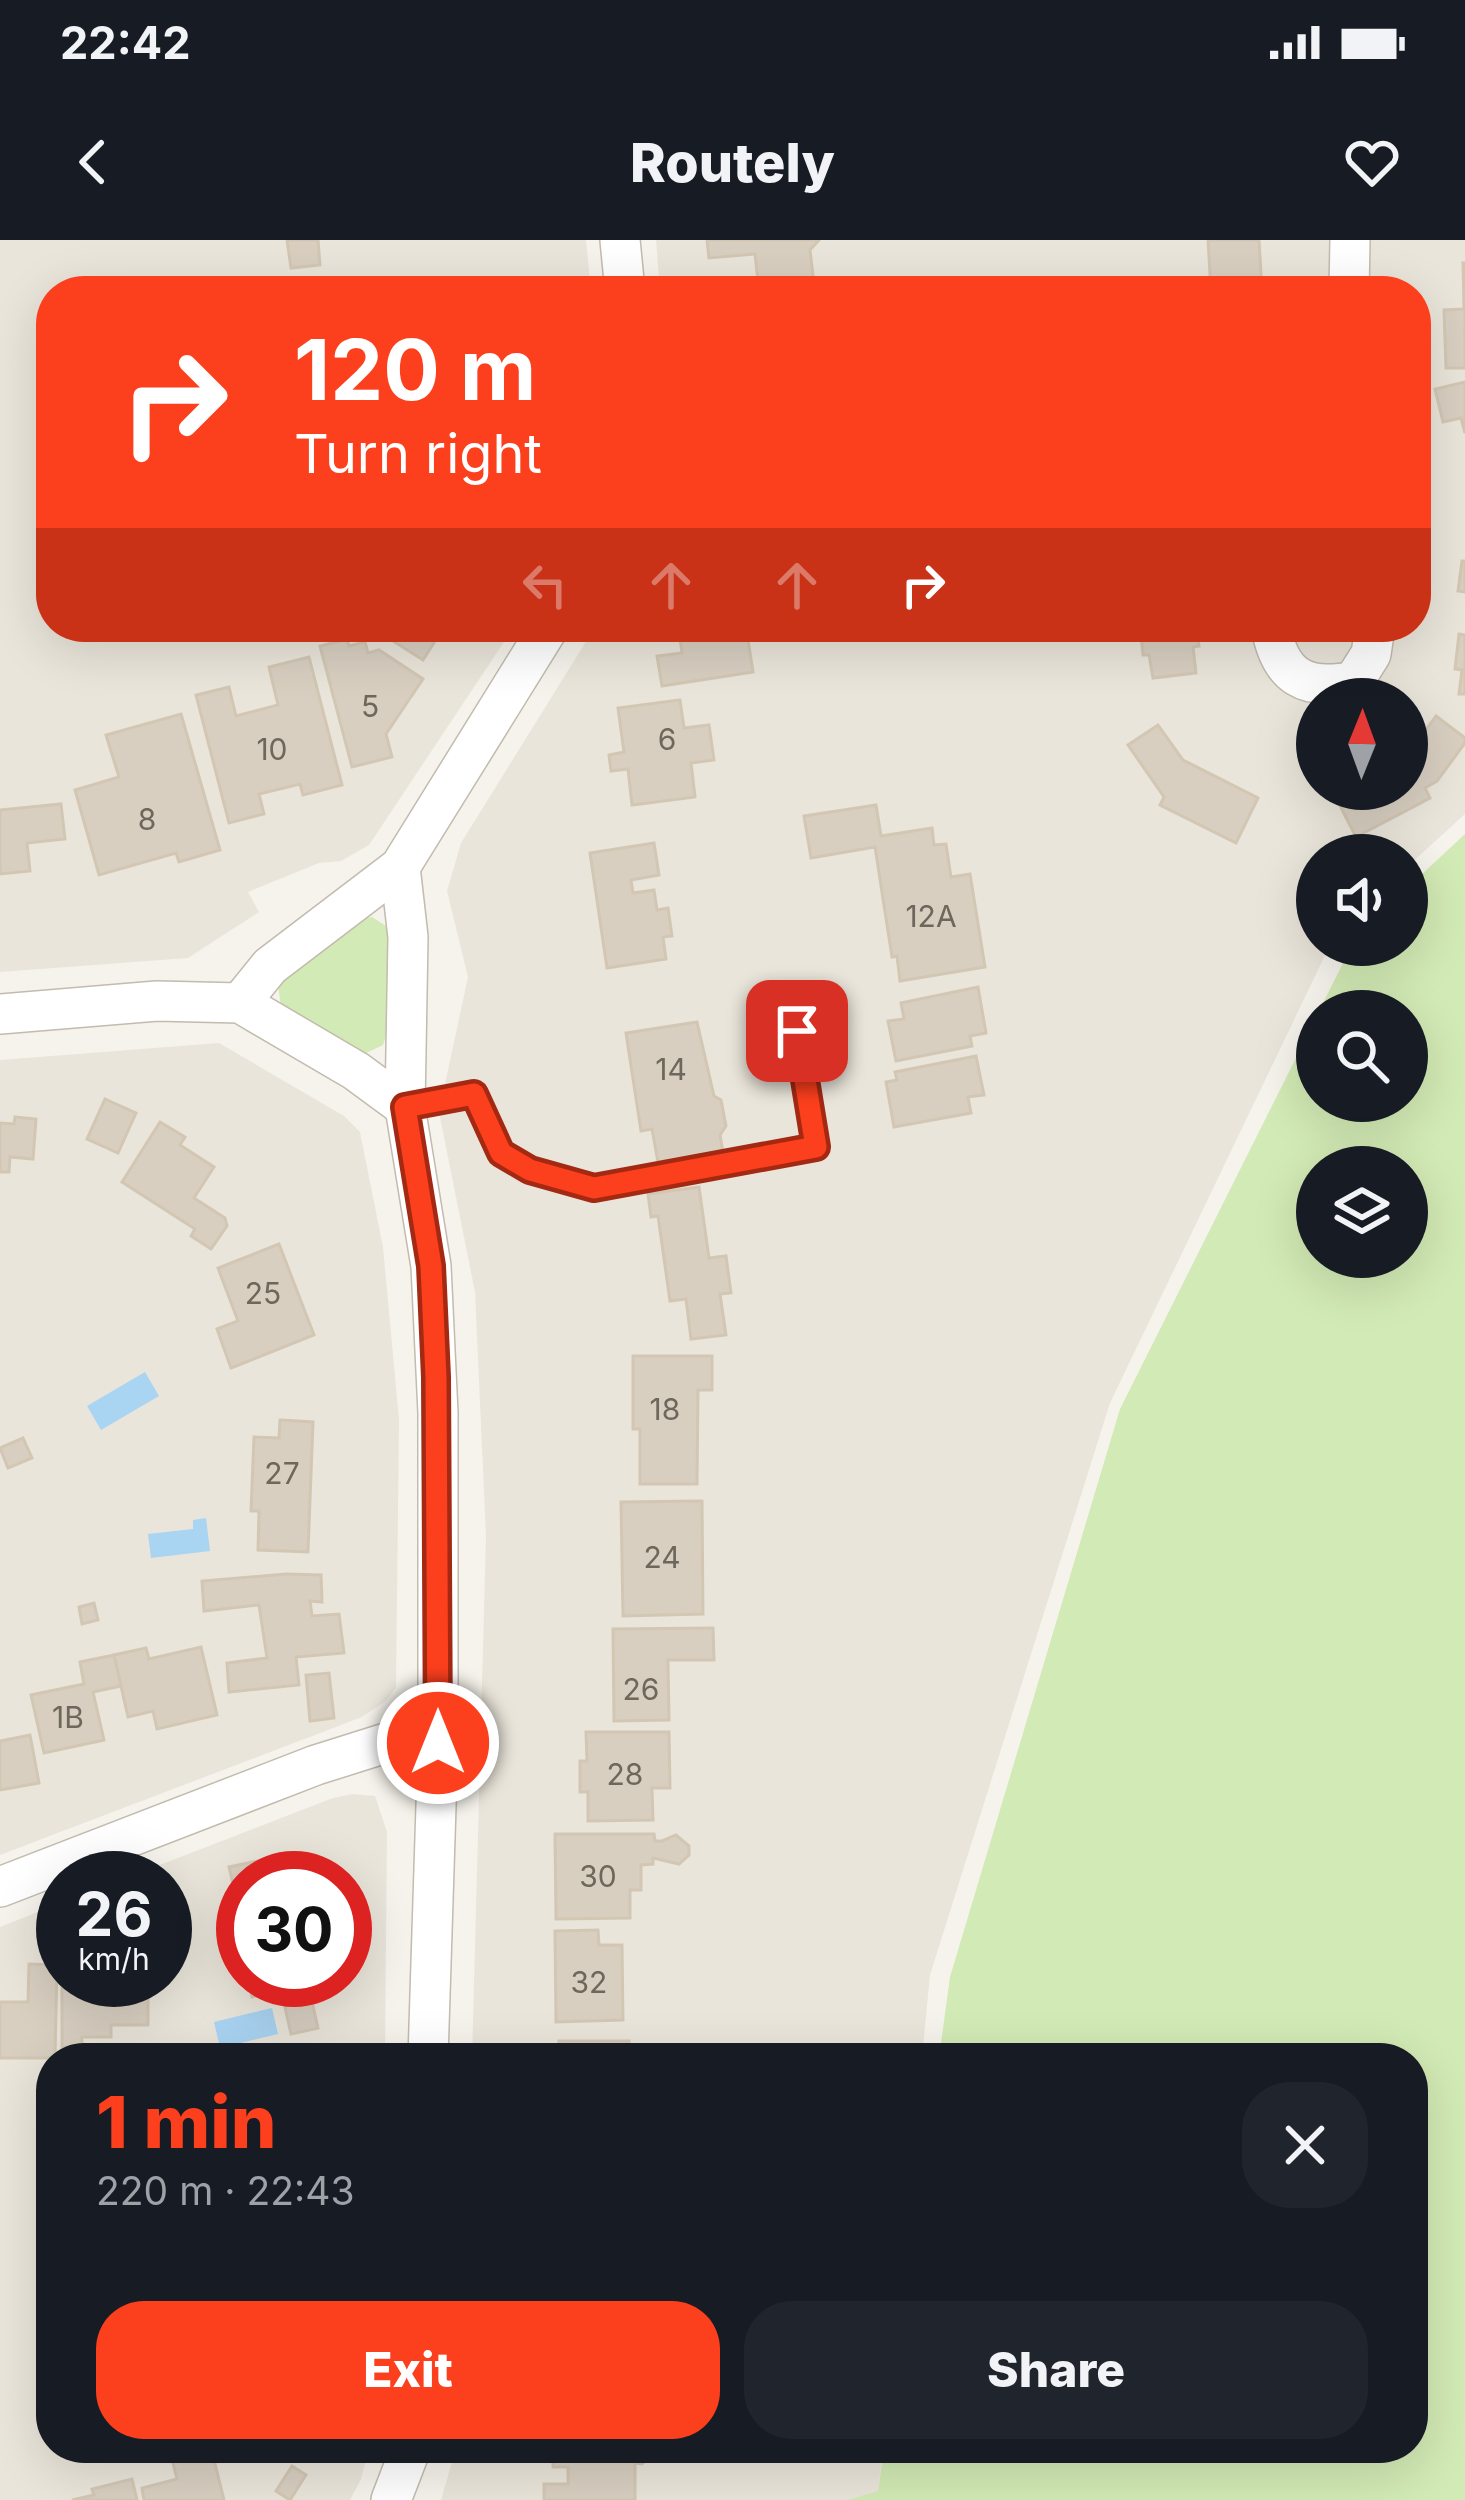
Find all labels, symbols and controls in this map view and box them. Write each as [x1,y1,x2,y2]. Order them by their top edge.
text: 22:42 [60,15,191,70]
icon: back [60,129,126,195]
icon: heart [1339,129,1405,195]
text: Routely [630,130,835,195]
text: 120 m [294,319,536,420]
icon: right [96,324,252,480]
text: Turn right [294,421,542,486]
icon: left [512,552,578,618]
icon: ahead [638,552,704,618]
icon: ahead [764,552,830,618]
icon: right [890,552,956,618]
north arrow [1296,678,1428,810]
map controls [1296,678,1428,1278]
house number: 5 [361,688,379,724]
house number: 6 [658,721,676,757]
house number: 10 [256,731,288,767]
house number: 8 [138,801,156,837]
button: sound [1296,834,1428,966]
house number: 12A [905,898,957,934]
pin [746,980,848,1082]
button: search [1296,990,1428,1122]
icon: arrive [764,998,830,1064]
house number: 14 [655,1051,687,1087]
button: layers [1296,1146,1428,1278]
house number: 25 [245,1275,281,1311]
house number: 18 [650,1391,680,1427]
house number: 27 [264,1455,300,1491]
house number: 24 [643,1539,681,1575]
house number: 26 [623,1671,659,1707]
position arrow [375,1680,501,1806]
house number: 1B [52,1699,84,1735]
house number: 28 [607,1756,643,1792]
speed limit sign: 30 [216,1851,372,2007]
house number: 30 [579,1858,617,1894]
text: 26 [76,1878,152,1950]
text: km/h [78,1941,150,1977]
house number: 32 [571,1964,607,2000]
text: 1 min [96,2078,276,2165]
button: close [1242,2082,1368,2208]
text: 220 m · 22:43 [96,2167,355,2214]
button: Exit [96,2301,720,2439]
button: Share [744,2301,1368,2439]

